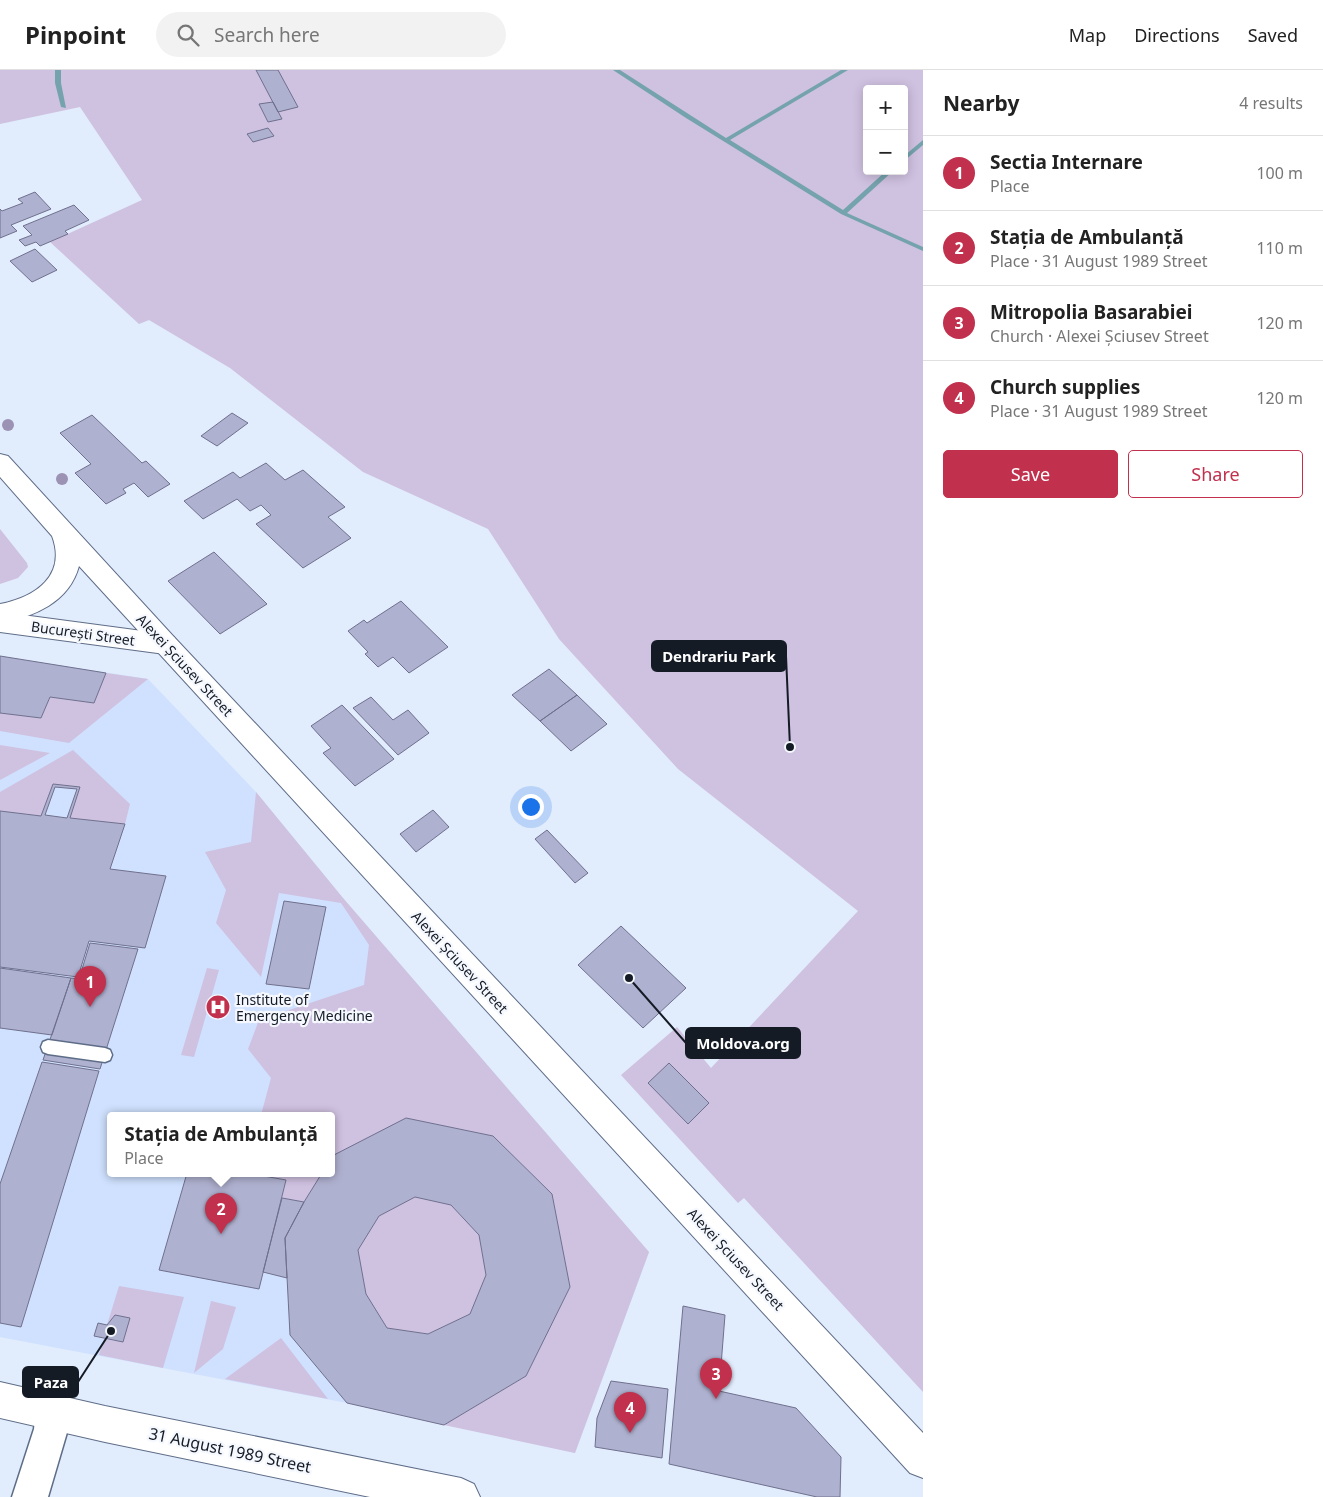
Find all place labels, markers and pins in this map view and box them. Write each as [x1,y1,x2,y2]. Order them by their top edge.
callout: Dendrariu Park [652,641,786,671]
pin: 1 [74,966,106,1007]
place label: Institute of Emergency Medicine [236,990,373,1025]
hospital icon: Institute of Emergency Medicine [205,994,231,1020]
callout: Moldova.org [686,1028,800,1058]
pin: 2 [205,1193,237,1234]
pin: 3 [700,1358,732,1399]
callout: Paza [23,1367,78,1397]
pin: 4 [614,1392,646,1433]

